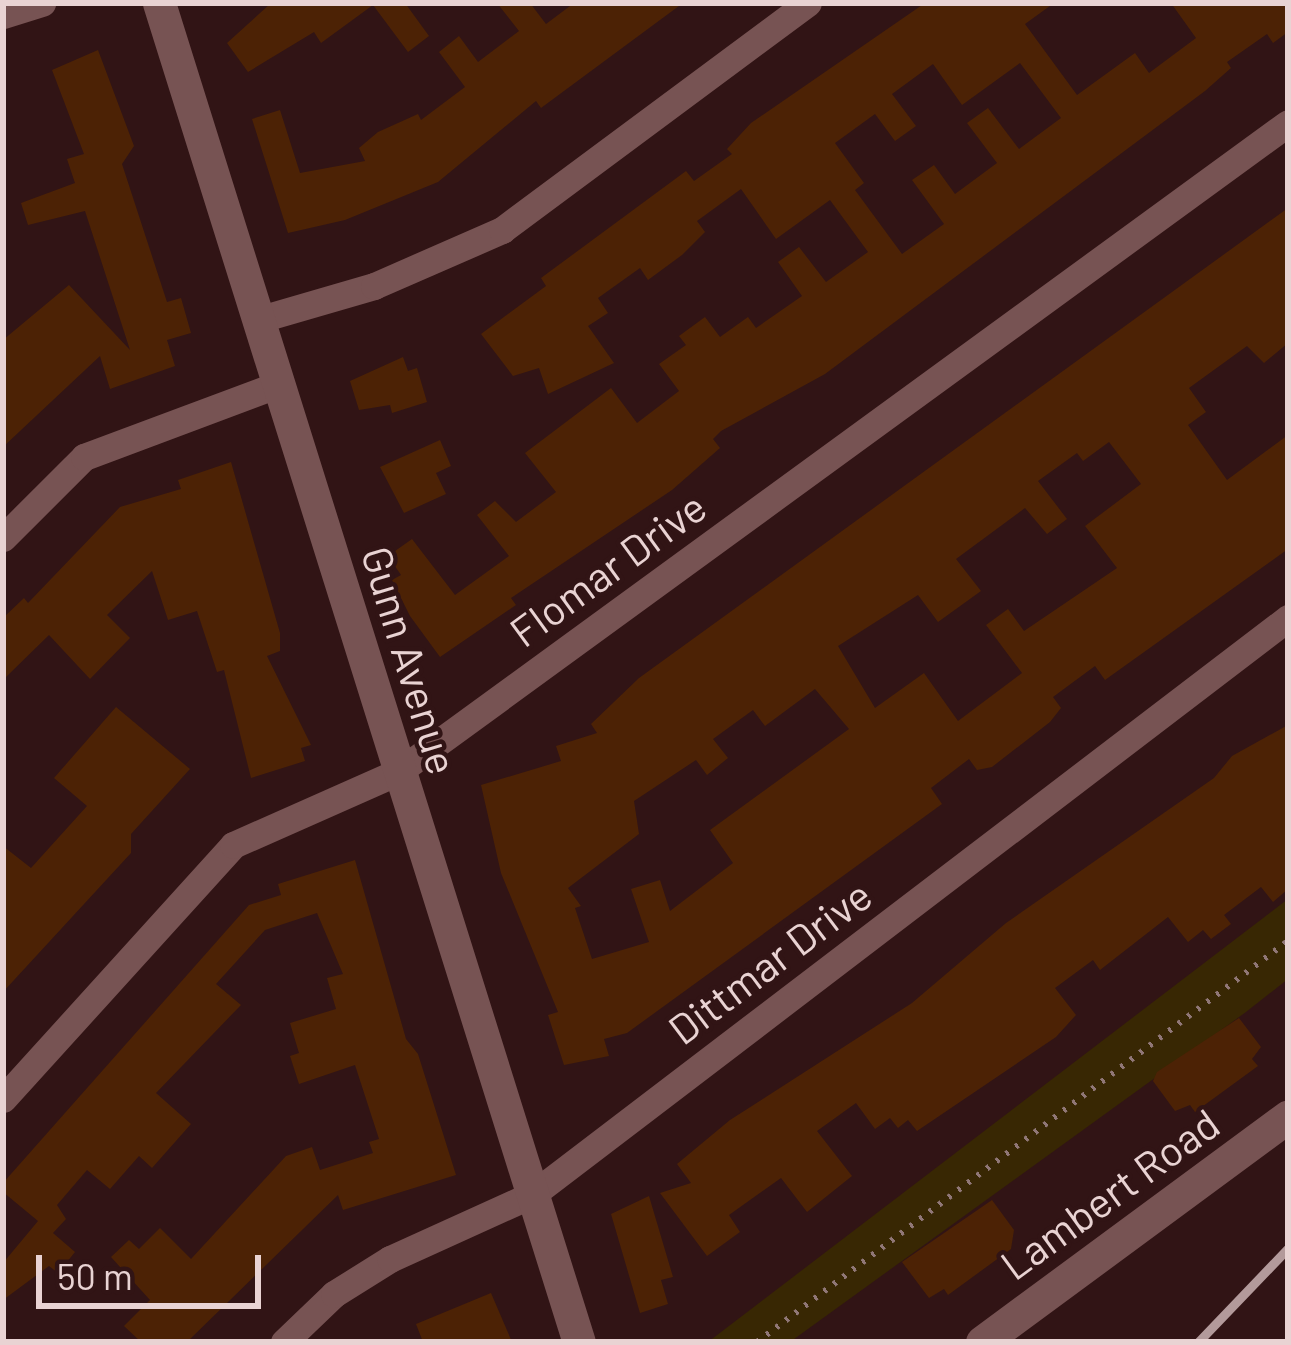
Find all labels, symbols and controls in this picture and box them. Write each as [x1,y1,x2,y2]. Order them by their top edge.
street label: Flomar Drive [499,480,715,656]
street label: Gunn Avenue [352,540,470,780]
street label: Dittmar Drive [658,868,880,1054]
street label: Lambert Road [990,1097,1228,1289]
scale bar [42,1231,267,1305]
text: 50 m [57,1254,133,1297]

